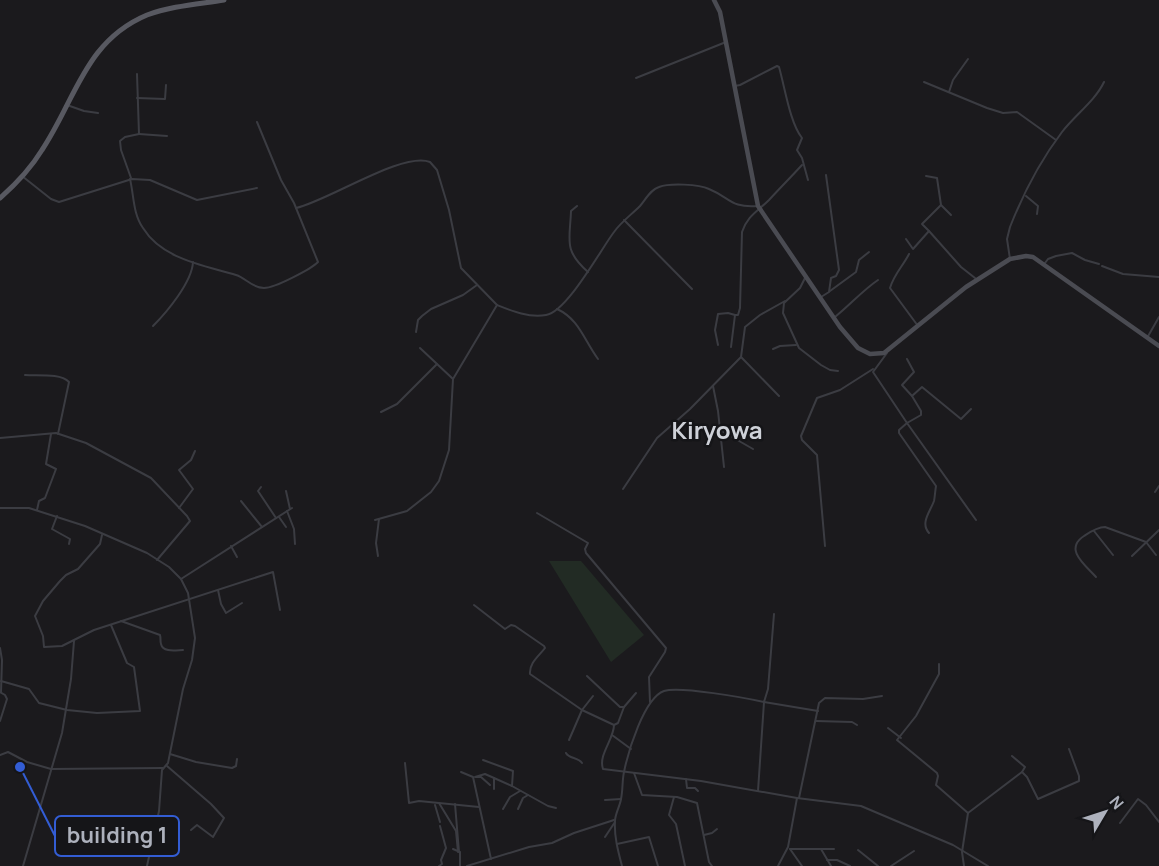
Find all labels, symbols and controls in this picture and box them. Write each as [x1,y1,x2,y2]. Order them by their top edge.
district label: Kiryowa [671,413,763,446]
north arrow [1075,782,1135,842]
text: N [1104,791,1129,814]
callout: building 1 [55,816,179,856]
text: building 1 [67,820,167,850]

